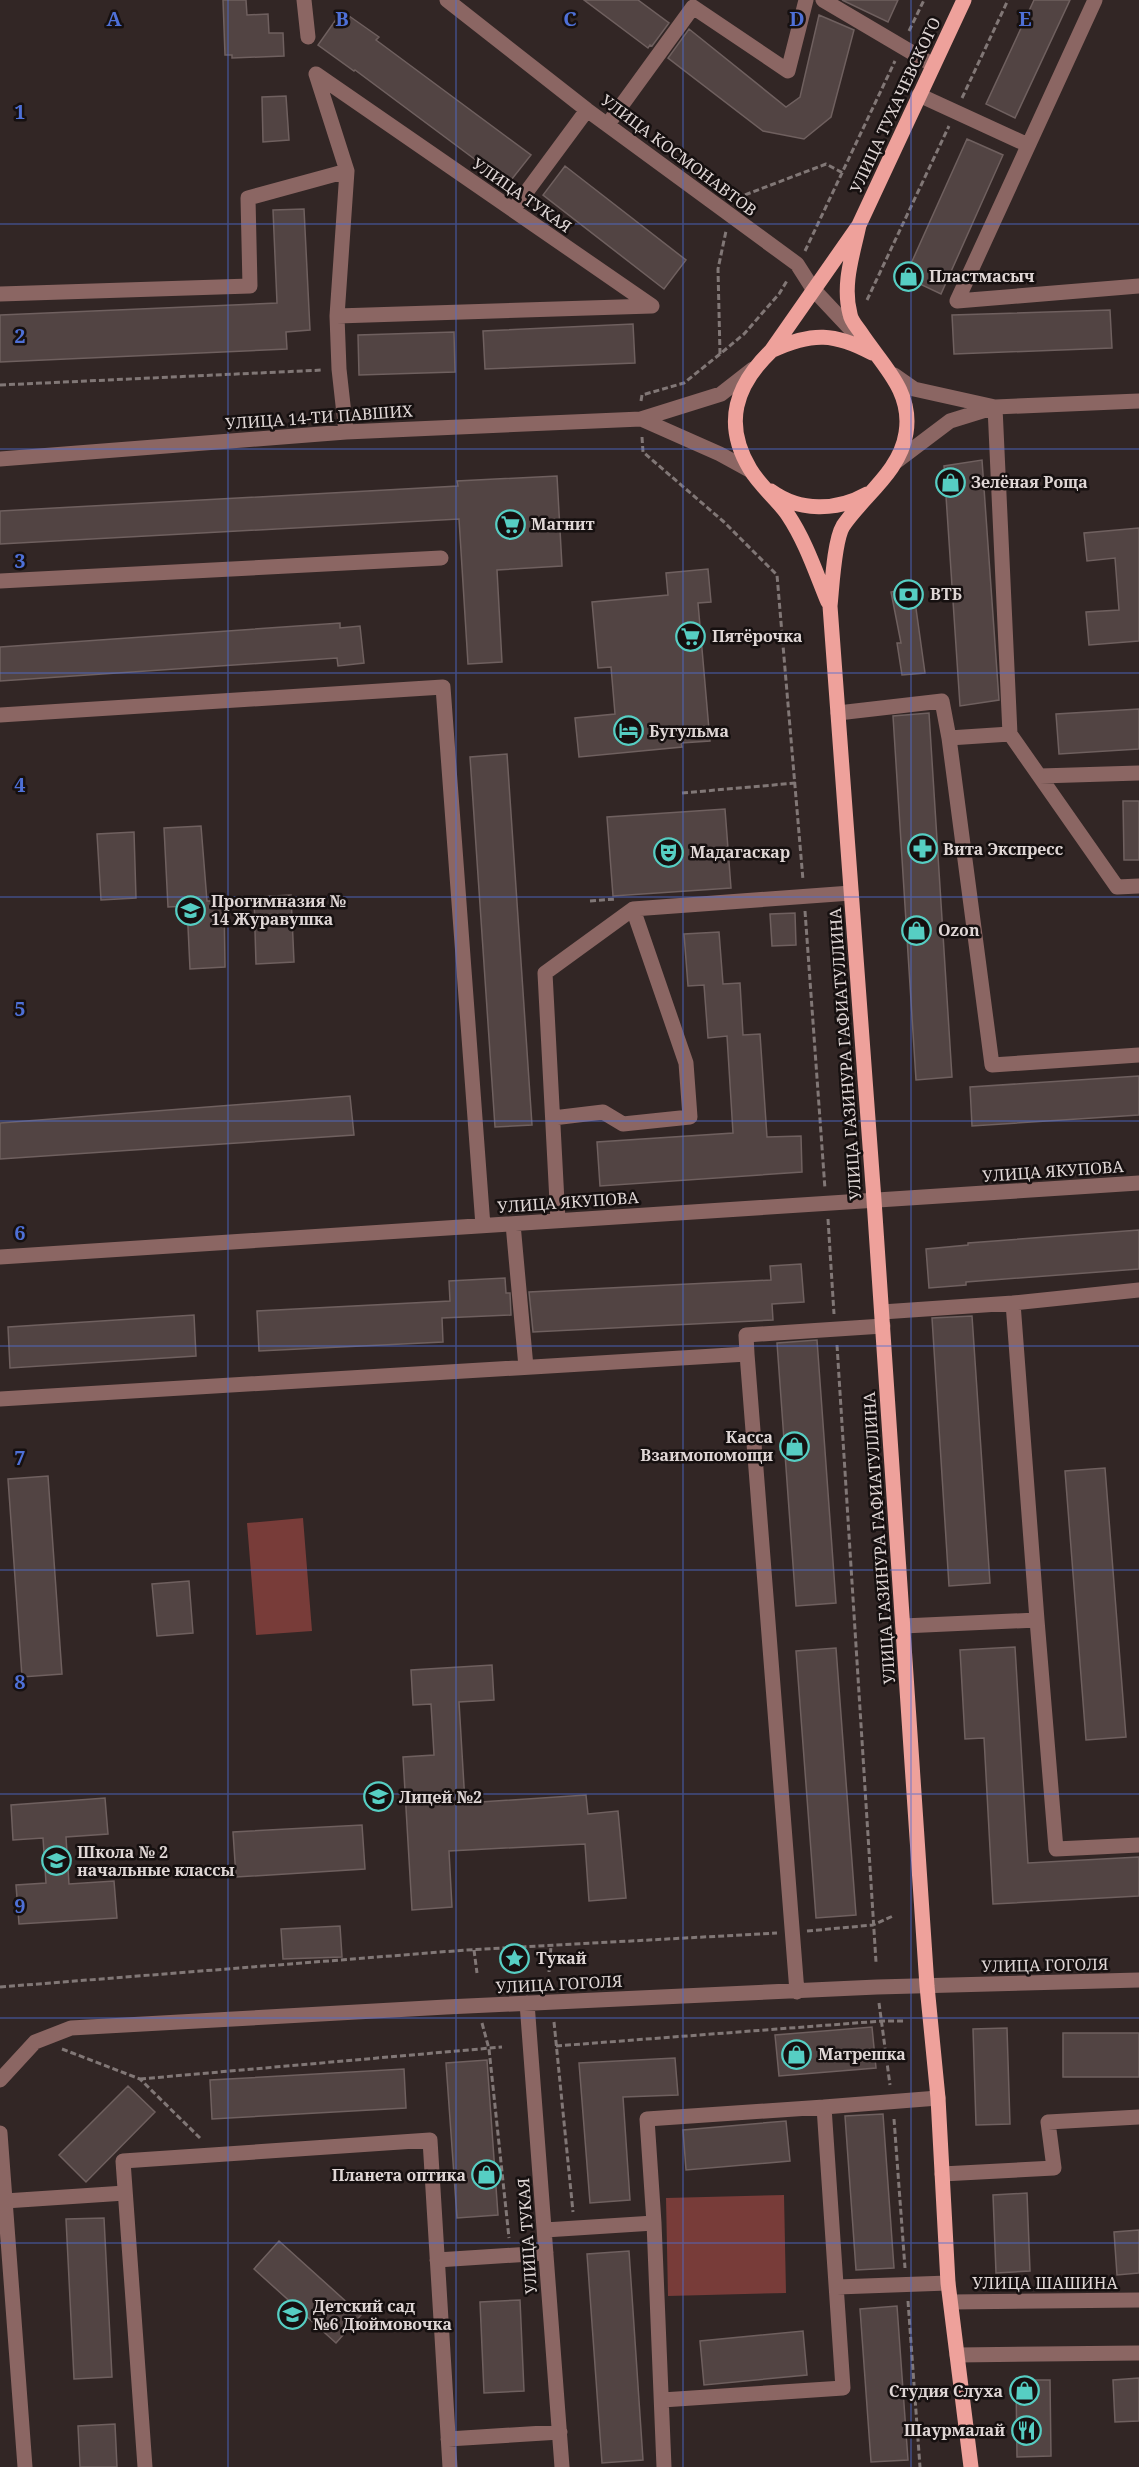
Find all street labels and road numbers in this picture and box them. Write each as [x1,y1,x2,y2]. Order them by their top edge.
street label: УЛИЦА ТУХАЧЕВСКОГО [845,13,945,197]
street label: УЛИЦА КОСМОНАВТОВ [597,89,761,221]
street label: УЛИЦА ТУКАЯ [468,153,576,237]
street label: УЛИЦА 14-ТИ ПАВШИХ [224,399,414,435]
street label: УЛИЦА ГАЗИНУРА ГАФИАТУЛЛИНА [824,906,866,1201]
street label: УЛИЦА ЯКУПОВА [982,1155,1125,1187]
street label: УЛИЦА ЯКУПОВА [497,1186,640,1218]
street label: УЛИЦА ГАЗИНУРА ГАФИАТУЛЛИНА [858,1390,900,1685]
street label: УЛИЦА ГОГОЛЯ [981,1953,1109,1977]
street label: УЛИЦА ГОГОЛЯ [495,1970,623,1998]
street label: УЛИЦА ТУКАЯ [512,2177,542,2295]
street label: УЛИЦА ШАШИНА [972,2272,1119,2294]

